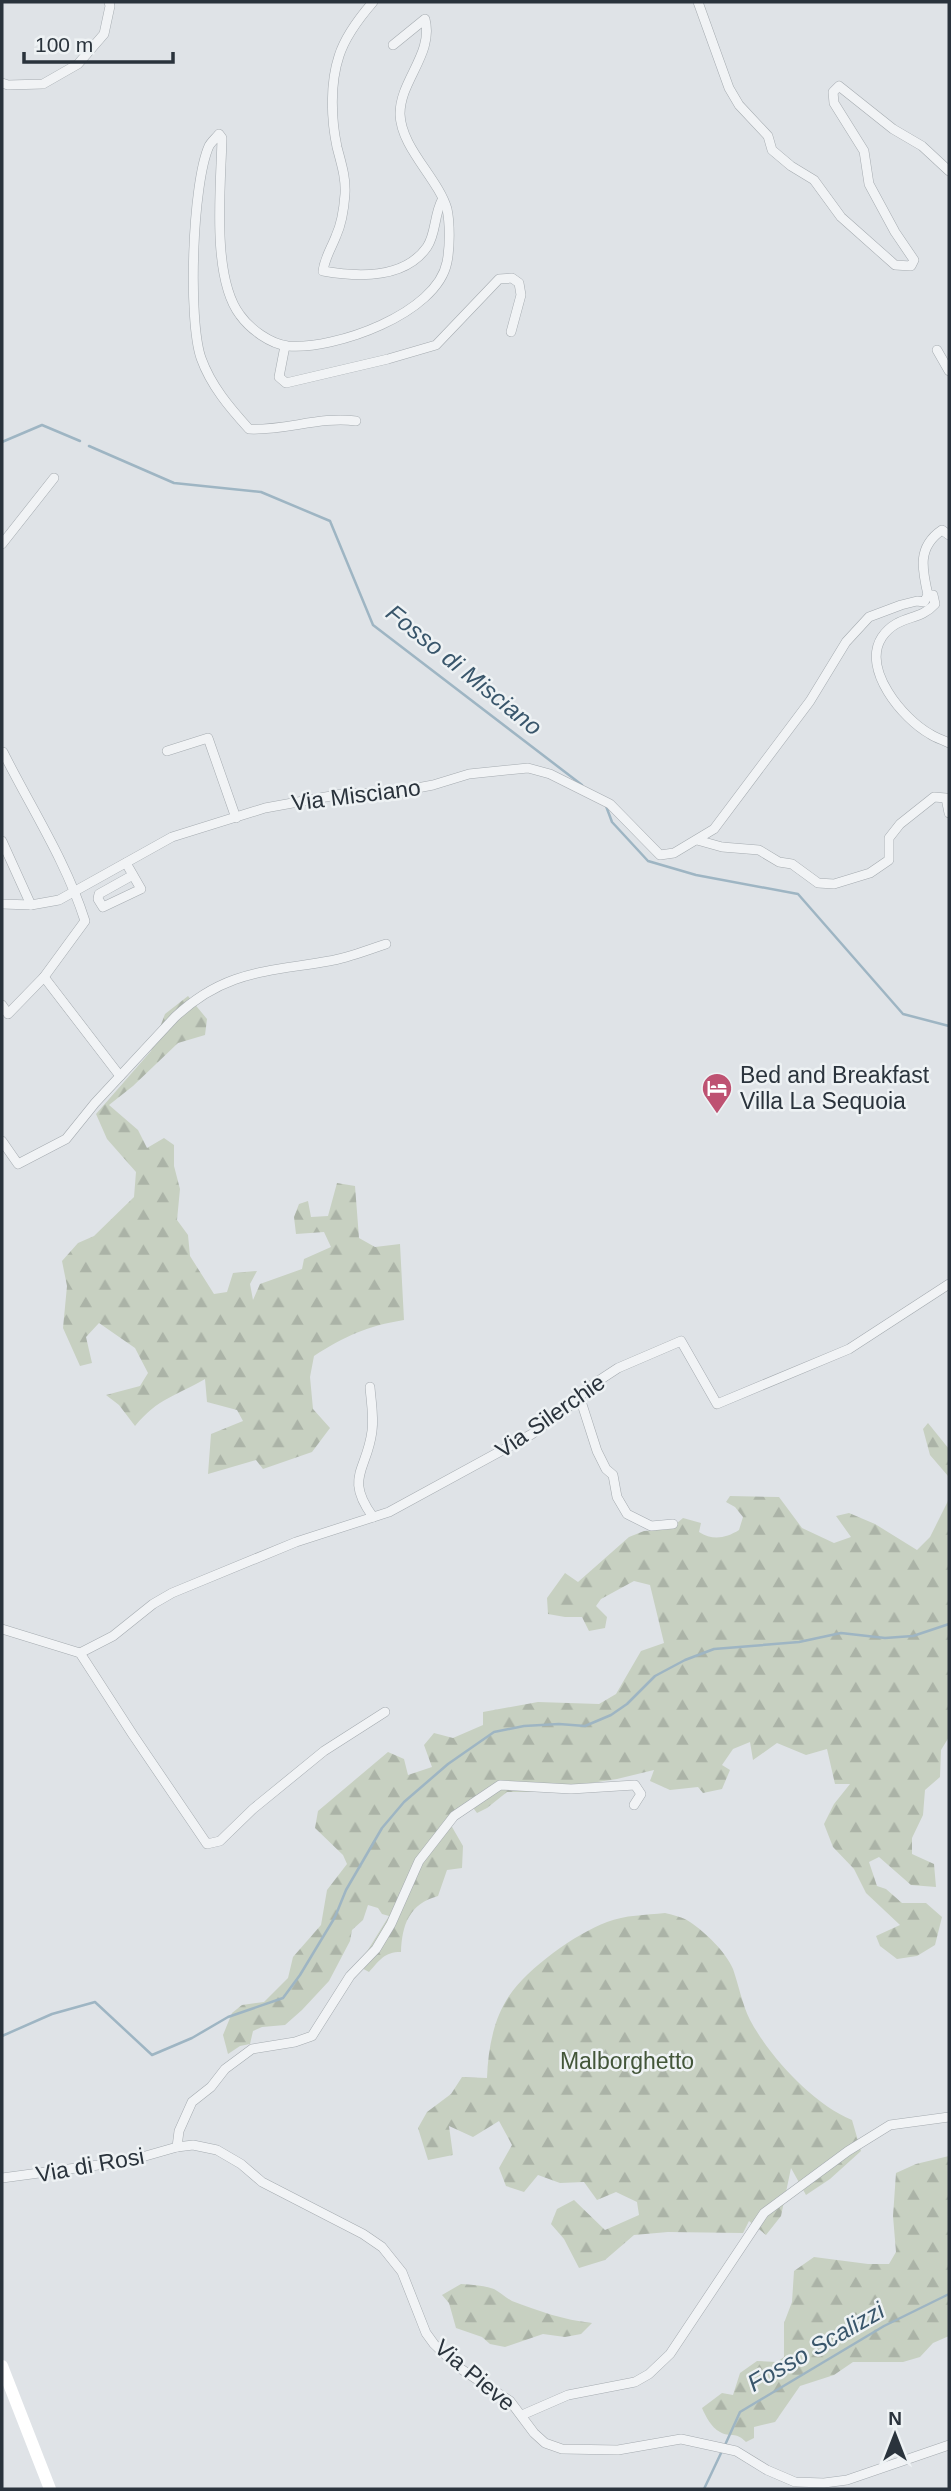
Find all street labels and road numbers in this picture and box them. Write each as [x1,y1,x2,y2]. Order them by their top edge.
street label: Via Misciano [290,774,422,816]
street label: Via Silerchie [490,1369,610,1463]
street label: Via di Rosi [34,2143,146,2187]
street label: Via Pieve [430,2334,520,2416]

